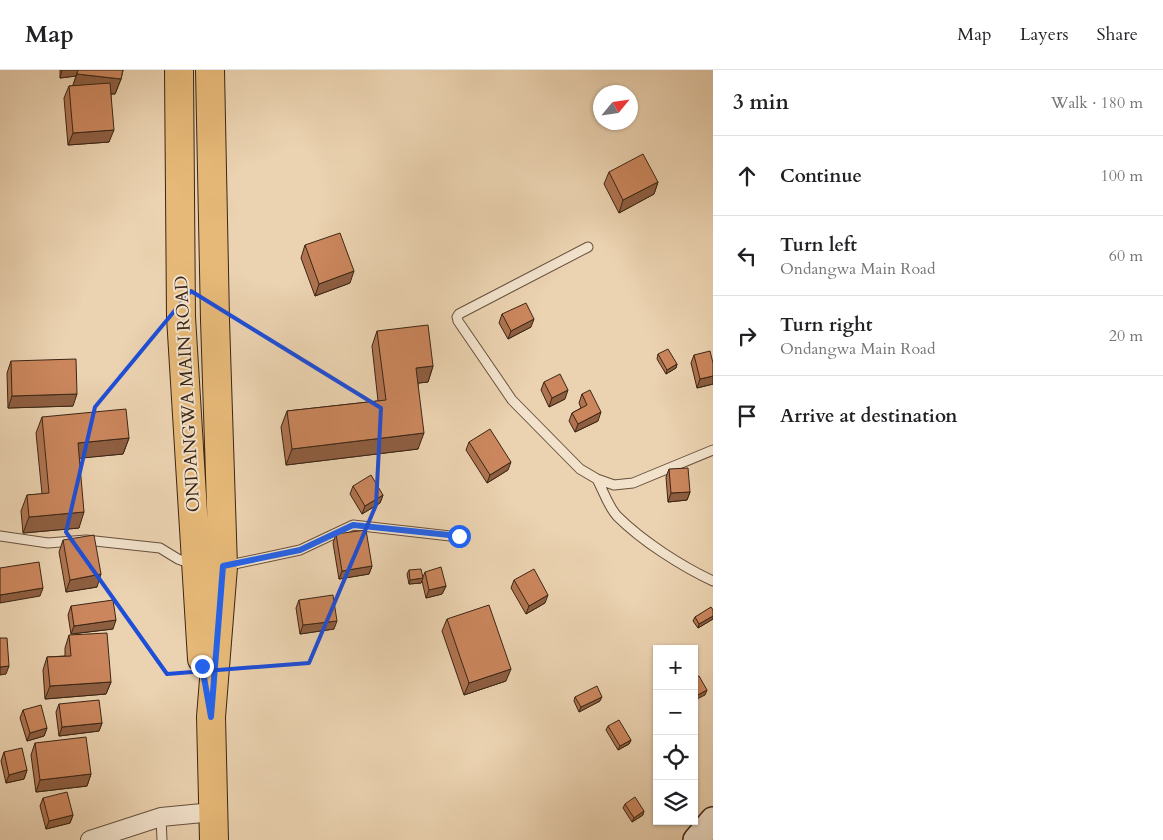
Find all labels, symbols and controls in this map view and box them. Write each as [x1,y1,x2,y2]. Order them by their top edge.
text: Map [25,18,74,51]
text: Map [957,22,992,47]
text: Layers [1020,22,1069,47]
text: Share [1097,22,1138,47]
north arrow [593,85,638,130]
text: 3 min [733,88,789,117]
text: Walk · 180 m [1051,92,1143,114]
icon: ahead [733,162,761,190]
text: Continue [780,163,862,189]
text: 100 m [1101,165,1143,187]
text: Turn left [780,232,857,258]
icon: left [733,242,761,270]
text: 60 m [1109,245,1143,267]
text: Ondangwa Main Road [780,258,936,280]
street label: ONDANGWA MAIN ROAD [169,275,206,513]
text: Turn right [780,312,872,338]
icon: right [733,322,761,350]
text: 20 m [1109,325,1143,347]
text: Ondangwa Main Road [780,338,936,360]
icon: arrive [733,402,761,430]
text: Arrive at destination [780,403,957,429]
route start [448,525,471,548]
map controls [653,645,698,825]
button: + [653,645,698,690]
route end [191,655,214,678]
button: − [653,690,698,735]
button: locate [653,735,698,780]
button: layers [653,780,698,825]

